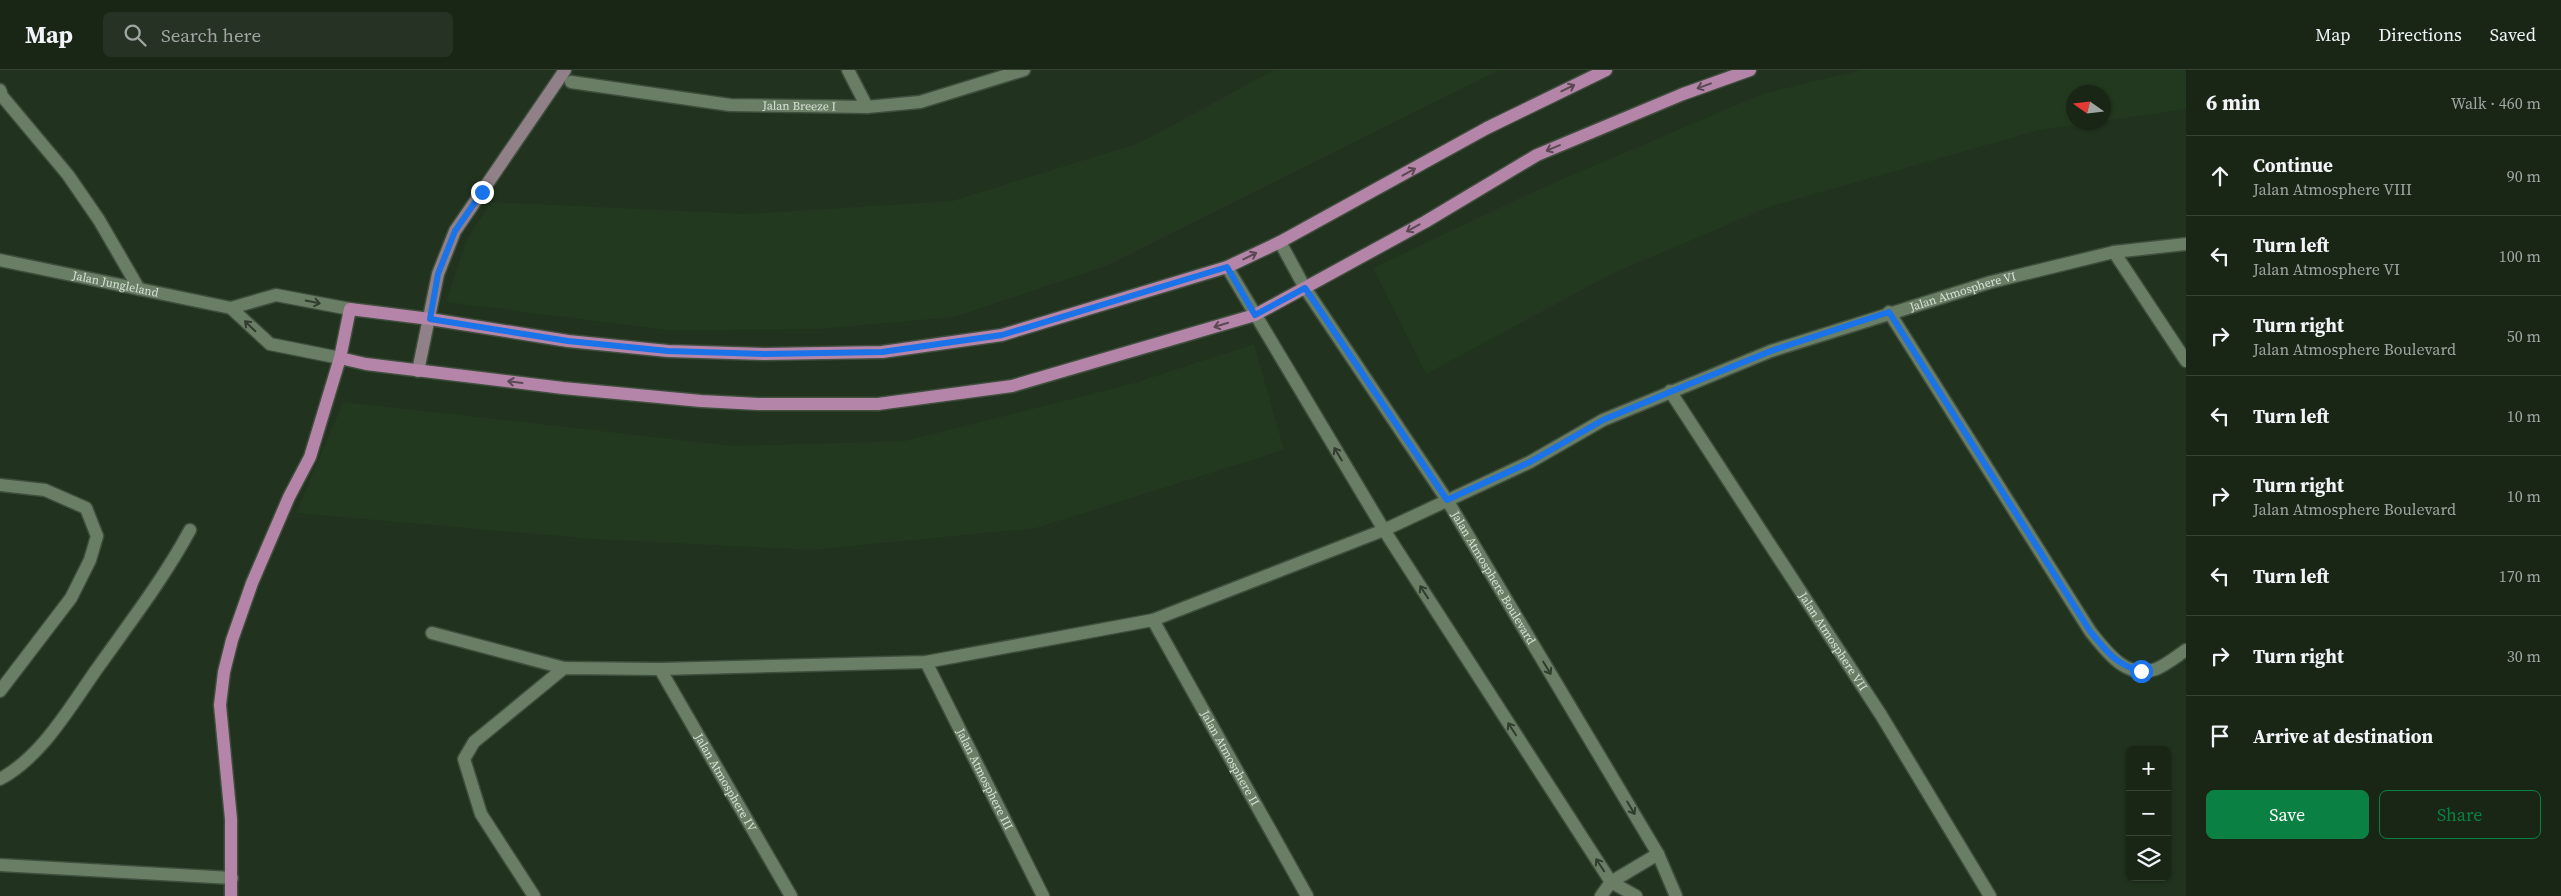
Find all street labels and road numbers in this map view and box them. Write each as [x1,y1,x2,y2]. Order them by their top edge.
street label: Jalan Breeze I [761,97,836,115]
street label: Jalan Jungleland [70,267,160,301]
street label: Jalan Atmosphere VI [1907,268,2018,315]
street label: Jalan Atmosphere Boulevard [1447,507,1539,647]
street label: Jalan Atmosphere VII [1795,588,1871,694]
street label: Jalan Atmosphere II [1196,706,1263,809]
street label: Jalan Atmosphere III [952,725,1017,833]
street label: Jalan Atmosphere IV [690,730,760,834]

